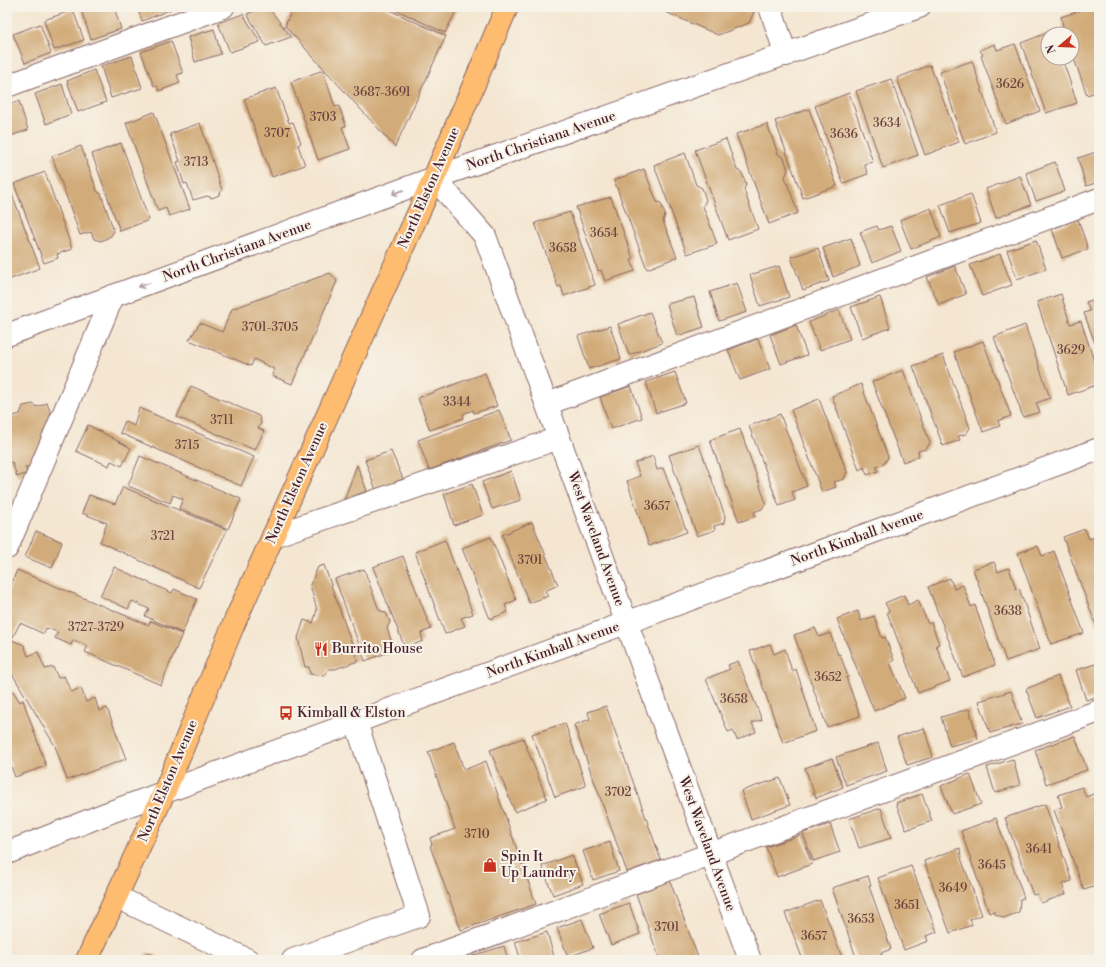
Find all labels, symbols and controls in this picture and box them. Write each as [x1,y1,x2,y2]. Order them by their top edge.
north arrow [1040,26,1080,66]
text: N [1043,42,1060,55]
house number: 3626 [996,77,1024,92]
house number: 3687-3691 [353,85,412,100]
street label: North Christiana Avenue [464,107,618,175]
house number: 3703 [310,110,337,125]
house number: 3634 [873,116,901,131]
street label: North Elston Avenue [394,125,464,251]
house number: 3707 [264,126,290,141]
house number: 3636 [830,127,858,142]
house number: 3713 [184,155,209,170]
one-way arrow [392,188,404,196]
street label: North Christiana Avenue [160,216,314,286]
house number: 3654 [590,226,618,241]
house number: 3658 [549,241,577,256]
one-way arrow [139,281,151,289]
house number: 3701-3705 [242,320,299,335]
house number: 3629 [1057,343,1085,358]
house number: 3344 [443,395,471,410]
house number: 3711 [210,413,235,428]
street label: North Elston Avenue [262,420,332,546]
house number: 3715 [175,438,200,453]
street label: West Waveland Avenue [563,468,629,609]
house number: 3657 [644,499,670,514]
street label: North Kimball Avenue [788,506,926,570]
house number: 3721 [151,529,176,544]
house number: 3701 [518,553,543,568]
house number: 3638 [994,604,1022,619]
street label: North Kimball Avenue [484,618,622,682]
house number: 3727-3729 [68,620,124,635]
place label: Burrito House [331,640,423,658]
restaurant icon: Burrito House [313,641,329,657]
house number: 3652 [814,670,842,685]
house number: 3658 [720,692,748,707]
place label: Kimball & Elston [297,704,406,722]
bus stop icon: Kimball & Elston [278,705,294,721]
street label: North Elston Avenue [134,717,202,845]
street label: West Waveland Avenue [674,773,740,914]
house number: 3702 [605,785,632,800]
house number: 3710 [464,827,490,842]
house number: 3641 [1026,842,1053,857]
place label: Spin It Up Laundry [501,848,576,882]
shop icon: Spin It Up Laundry [482,857,498,873]
house number: 3645 [978,858,1006,873]
house number: 3649 [939,881,967,896]
house number: 3651 [894,898,921,913]
house number: 3653 [847,912,875,927]
house number: 3701 [655,920,680,935]
house number: 3657 [801,929,827,944]

